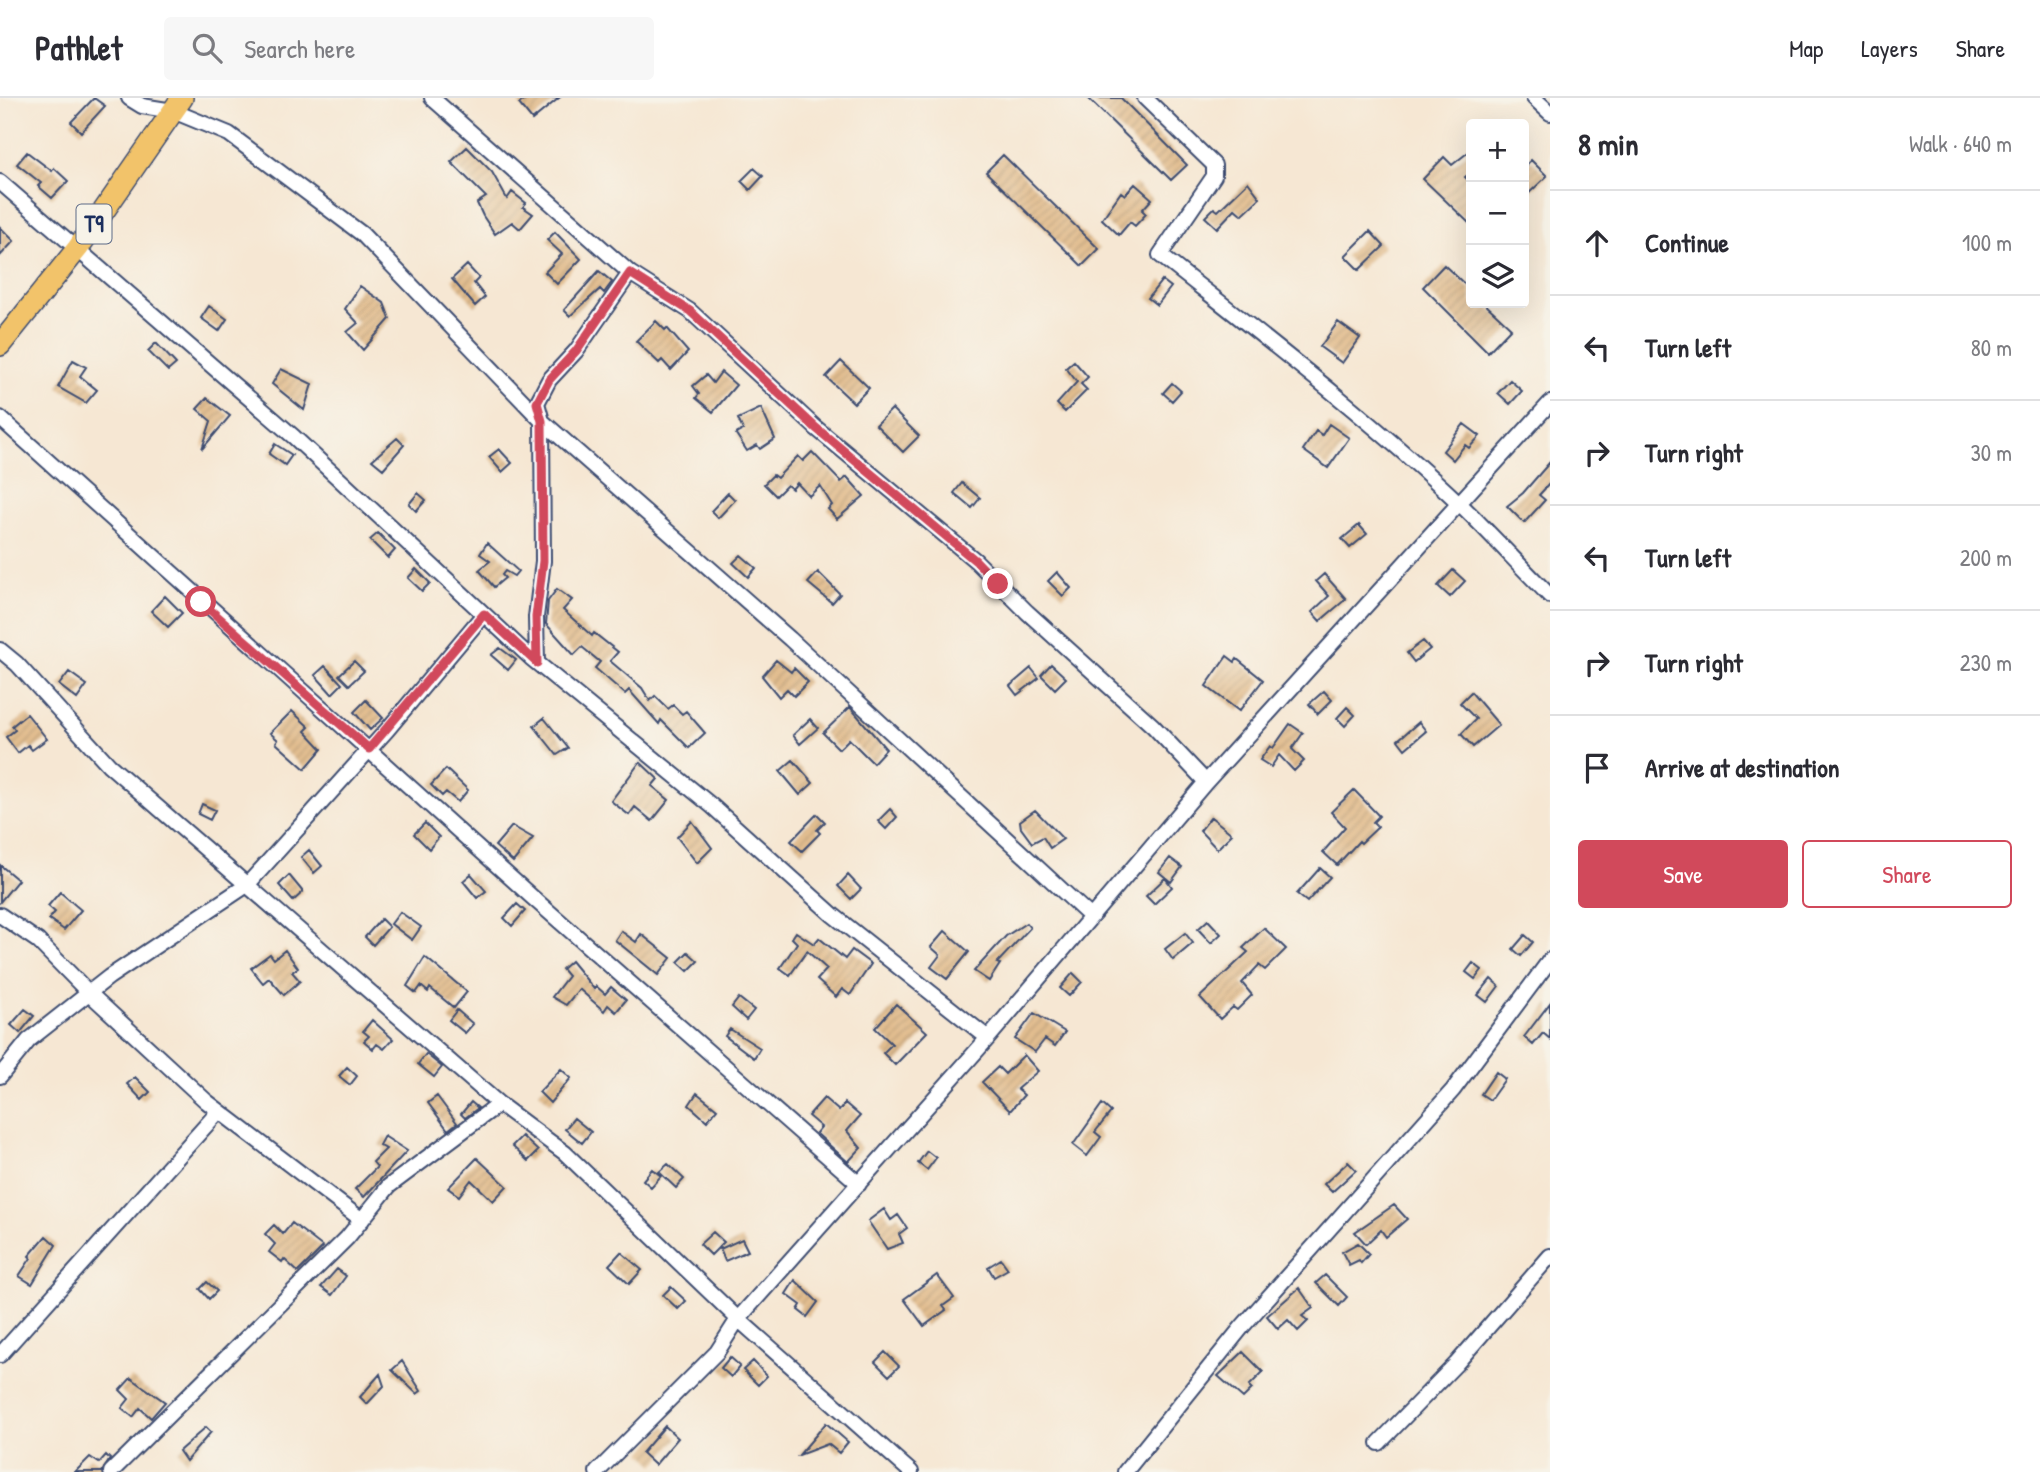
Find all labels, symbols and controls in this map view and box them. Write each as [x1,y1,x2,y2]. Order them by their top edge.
search box [164,17,654,80]
text: Pathlet [35,26,122,70]
icon: search [188,29,226,67]
text: Search here [244,31,355,66]
text: Map [1789,32,1823,64]
text: Layers [1861,32,1918,64]
text: Share [1956,32,2005,64]
map controls [1466,119,1529,308]
button: + [1466,119,1529,182]
text: 8 min [1578,124,1639,164]
text: Walk · 640 m [1909,128,2012,159]
button: − [1466,182,1529,245]
road number: T9 [76,204,112,244]
icon: ahead [1578,224,1616,262]
text: Continue [1645,225,1729,260]
text: 100 m [1962,227,2012,258]
button: layers [1466,245,1529,308]
icon: left [1578,329,1616,367]
text: Turn left [1645,330,1731,365]
text: 80 m [1971,332,2012,363]
icon: right [1578,434,1616,472]
text: Turn right [1645,435,1743,470]
text: 30 m [1970,437,2012,468]
icon: left [1578,539,1616,577]
text: Turn left [1645,540,1731,575]
text: 200 m [1960,542,2012,573]
route end [982,568,1013,599]
route start [185,586,216,617]
icon: right [1578,644,1616,682]
text: Turn right [1645,645,1743,680]
text: 230 m [1960,647,2012,678]
icon: arrive [1578,749,1616,787]
text: Arrive at destination [1645,750,1840,785]
button: Save [1578,840,1788,908]
button: Share [1802,840,2012,908]

